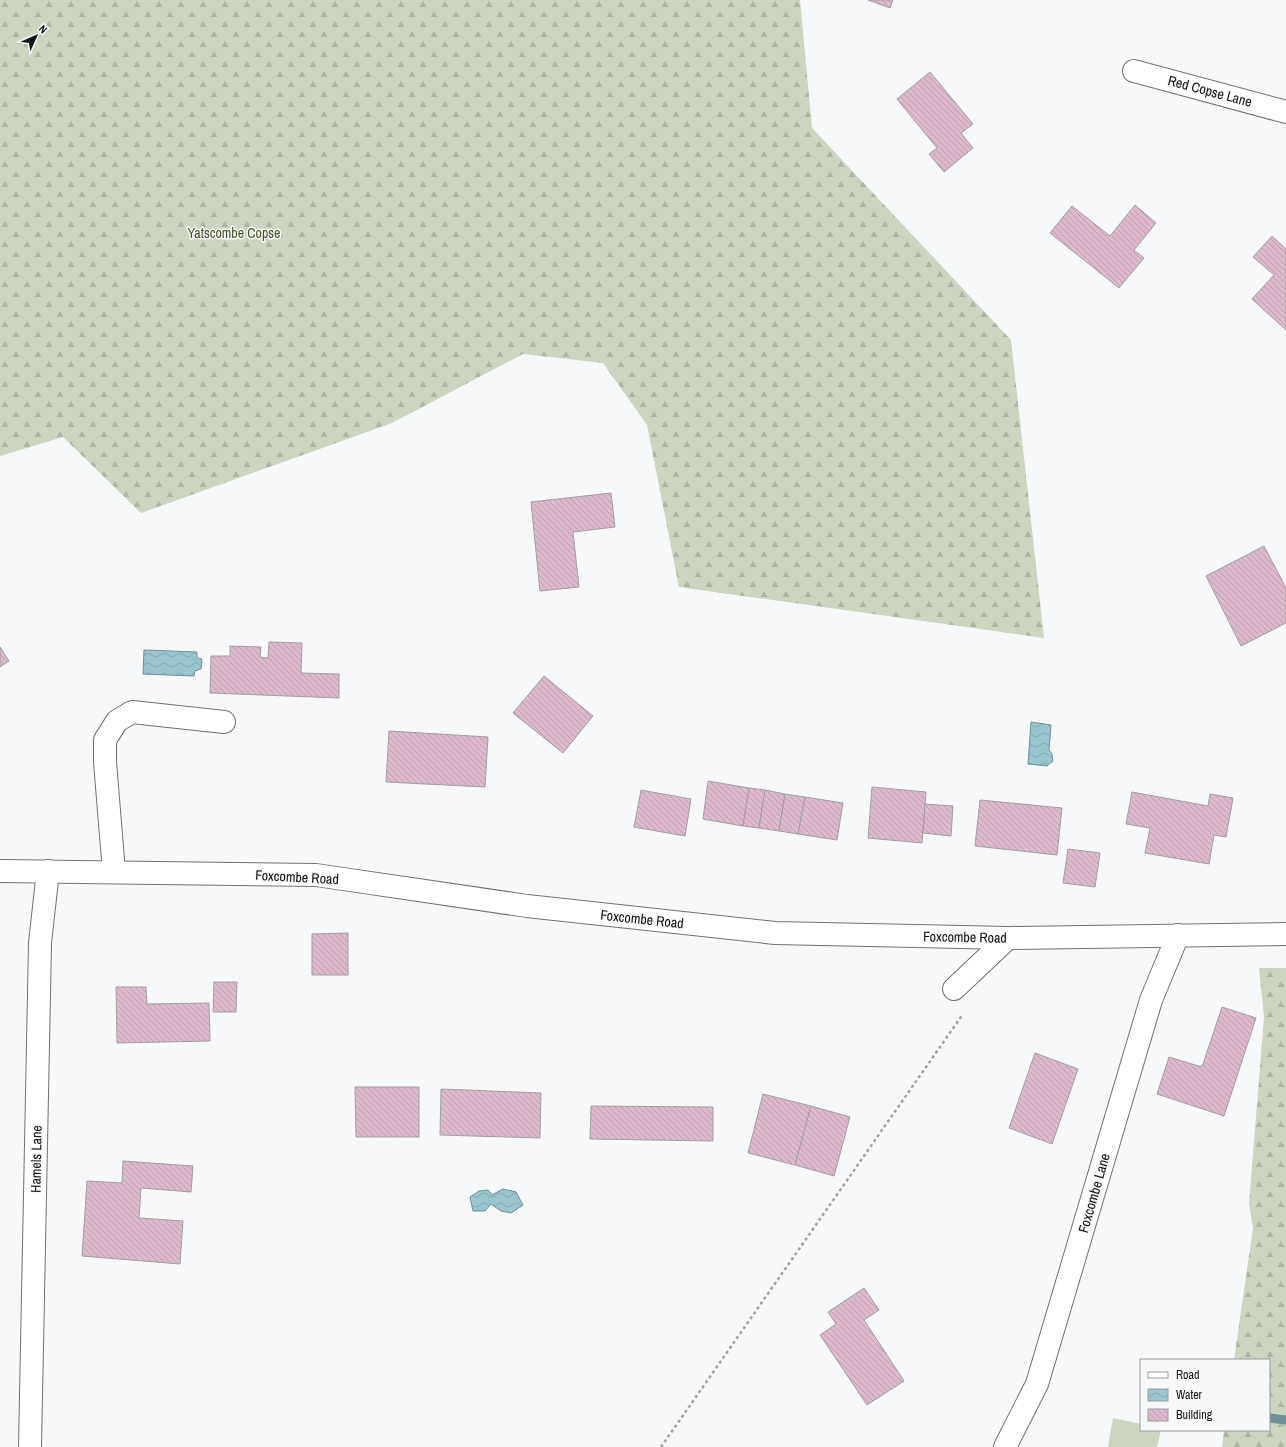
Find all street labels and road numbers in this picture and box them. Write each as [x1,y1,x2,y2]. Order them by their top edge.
street label: Red Copse Lane [1166,71,1254,111]
street label: Foxcombe Road [255,866,339,888]
street label: Foxcombe Road [599,906,685,932]
street label: Foxcombe Road [923,927,1007,947]
street label: Hamels Lane [26,1125,46,1193]
street label: Foxcombe Lane [1074,1151,1114,1235]

